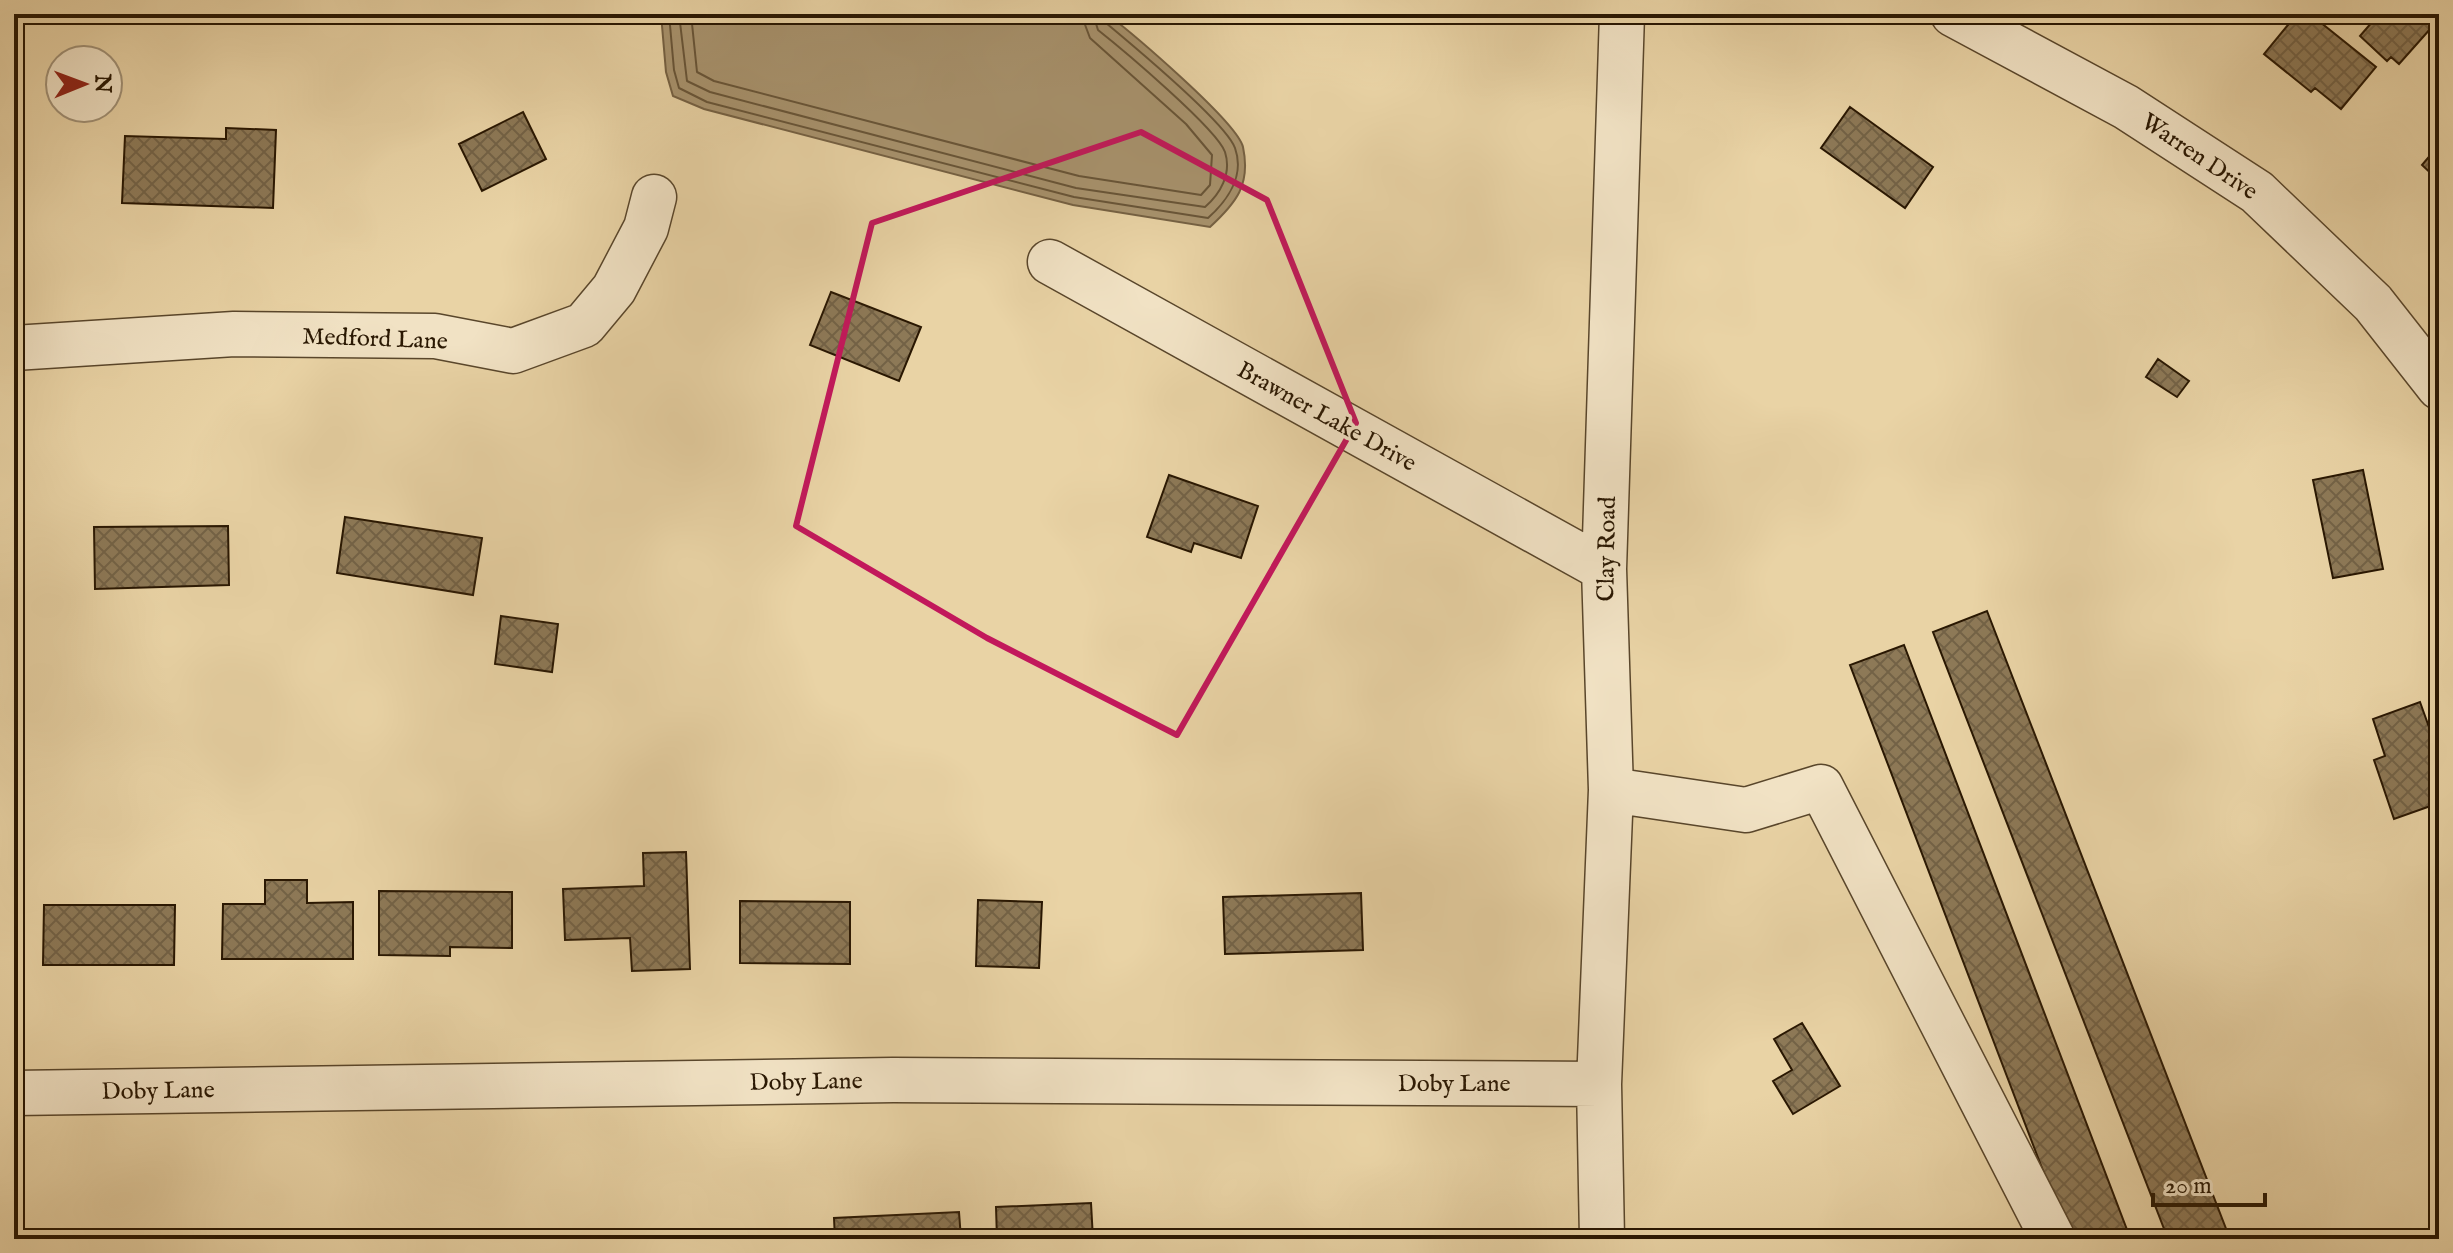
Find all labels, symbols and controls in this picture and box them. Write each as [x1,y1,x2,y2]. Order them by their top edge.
north arrow [44,44,124,124]
text: N [88,73,116,93]
street label: Warren Drive [2135,107,2264,208]
street label: Medford Lane [302,321,448,358]
street label: Brawner Lake Drive [1231,355,1422,480]
street label: Clay Road [1591,496,1624,602]
street label: Doby Lane [749,1066,863,1099]
street label: Doby Lane [1397,1069,1511,1100]
street label: Doby Lane [101,1075,215,1108]
scale bar [2153,1157,2265,1207]
text: 20 m [2165,1171,2212,1202]

